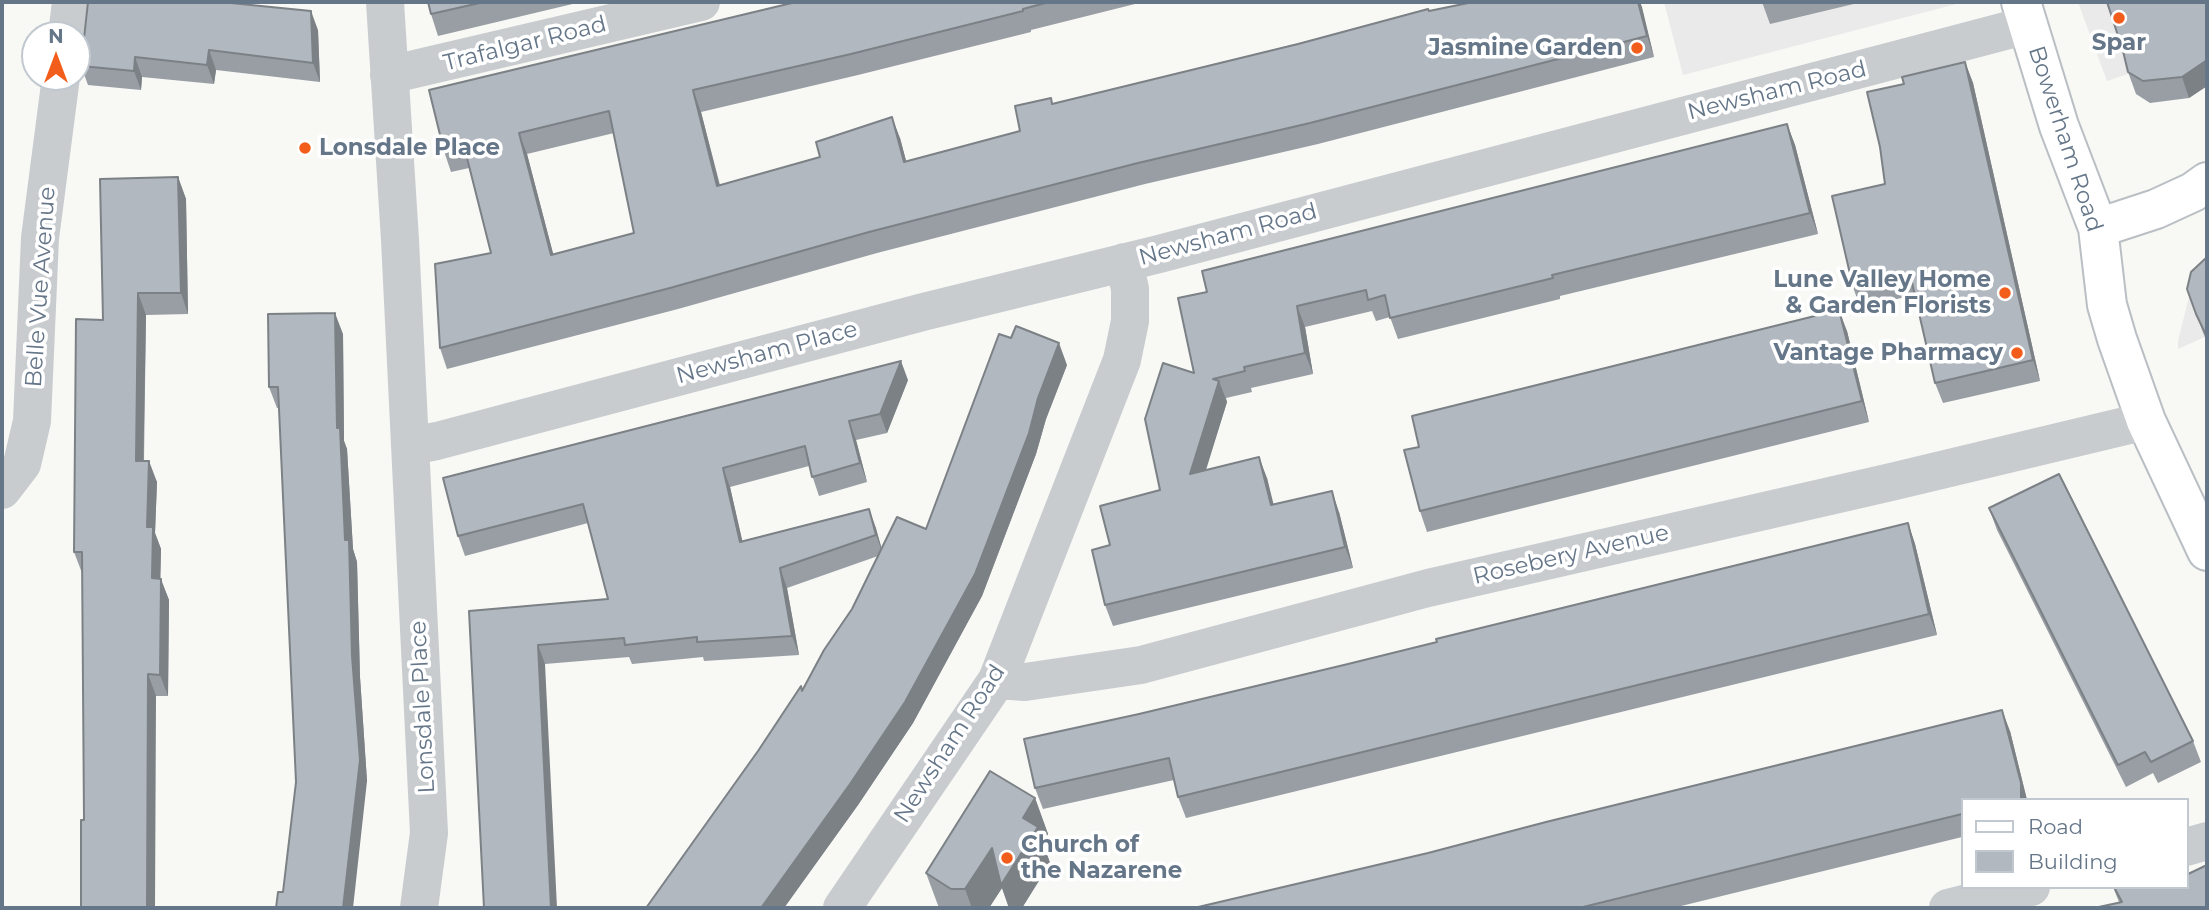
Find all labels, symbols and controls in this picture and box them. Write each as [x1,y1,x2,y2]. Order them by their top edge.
street label: Trafalgar Road [441,10,609,78]
marker: Spar [2111,10,2127,26]
north arrow [21,21,91,91]
text: N [48,25,64,48]
place label: Spar [2092,29,2146,57]
place label: Jasmine Garden [1428,34,1623,62]
marker: Jasmine Garden [1629,40,1645,56]
street label: Bowerham Road [2022,43,2108,235]
street label: Newsham Road [1685,55,1869,127]
place label: Lonsdale Place [319,134,500,162]
marker: Lonsdale Place [297,140,313,156]
street label: Belle Vue Avenue [20,186,62,388]
street label: Newsham Road [1136,198,1320,272]
place label: Lune Valley Home & Garden Florists [1773,266,1991,320]
marker: Lune Valley Home & Garden Florists [1997,285,2013,301]
street label: Newsham Place [674,316,860,390]
place label: Vantage Pharmacy [1774,339,2003,367]
marker: Vantage Pharmacy [2009,345,2025,361]
street label: Rosebery Avenue [1470,519,1672,591]
street label: Lonsdale Place [405,620,441,794]
street label: Newsham Road [888,660,1012,828]
legend [1960,798,2188,889]
text: Road [2028,814,2083,839]
place label: Church of the Nazarene [1021,831,1182,885]
text: Building [2028,849,2118,874]
marker: Church of the Nazarene [999,850,1015,866]

